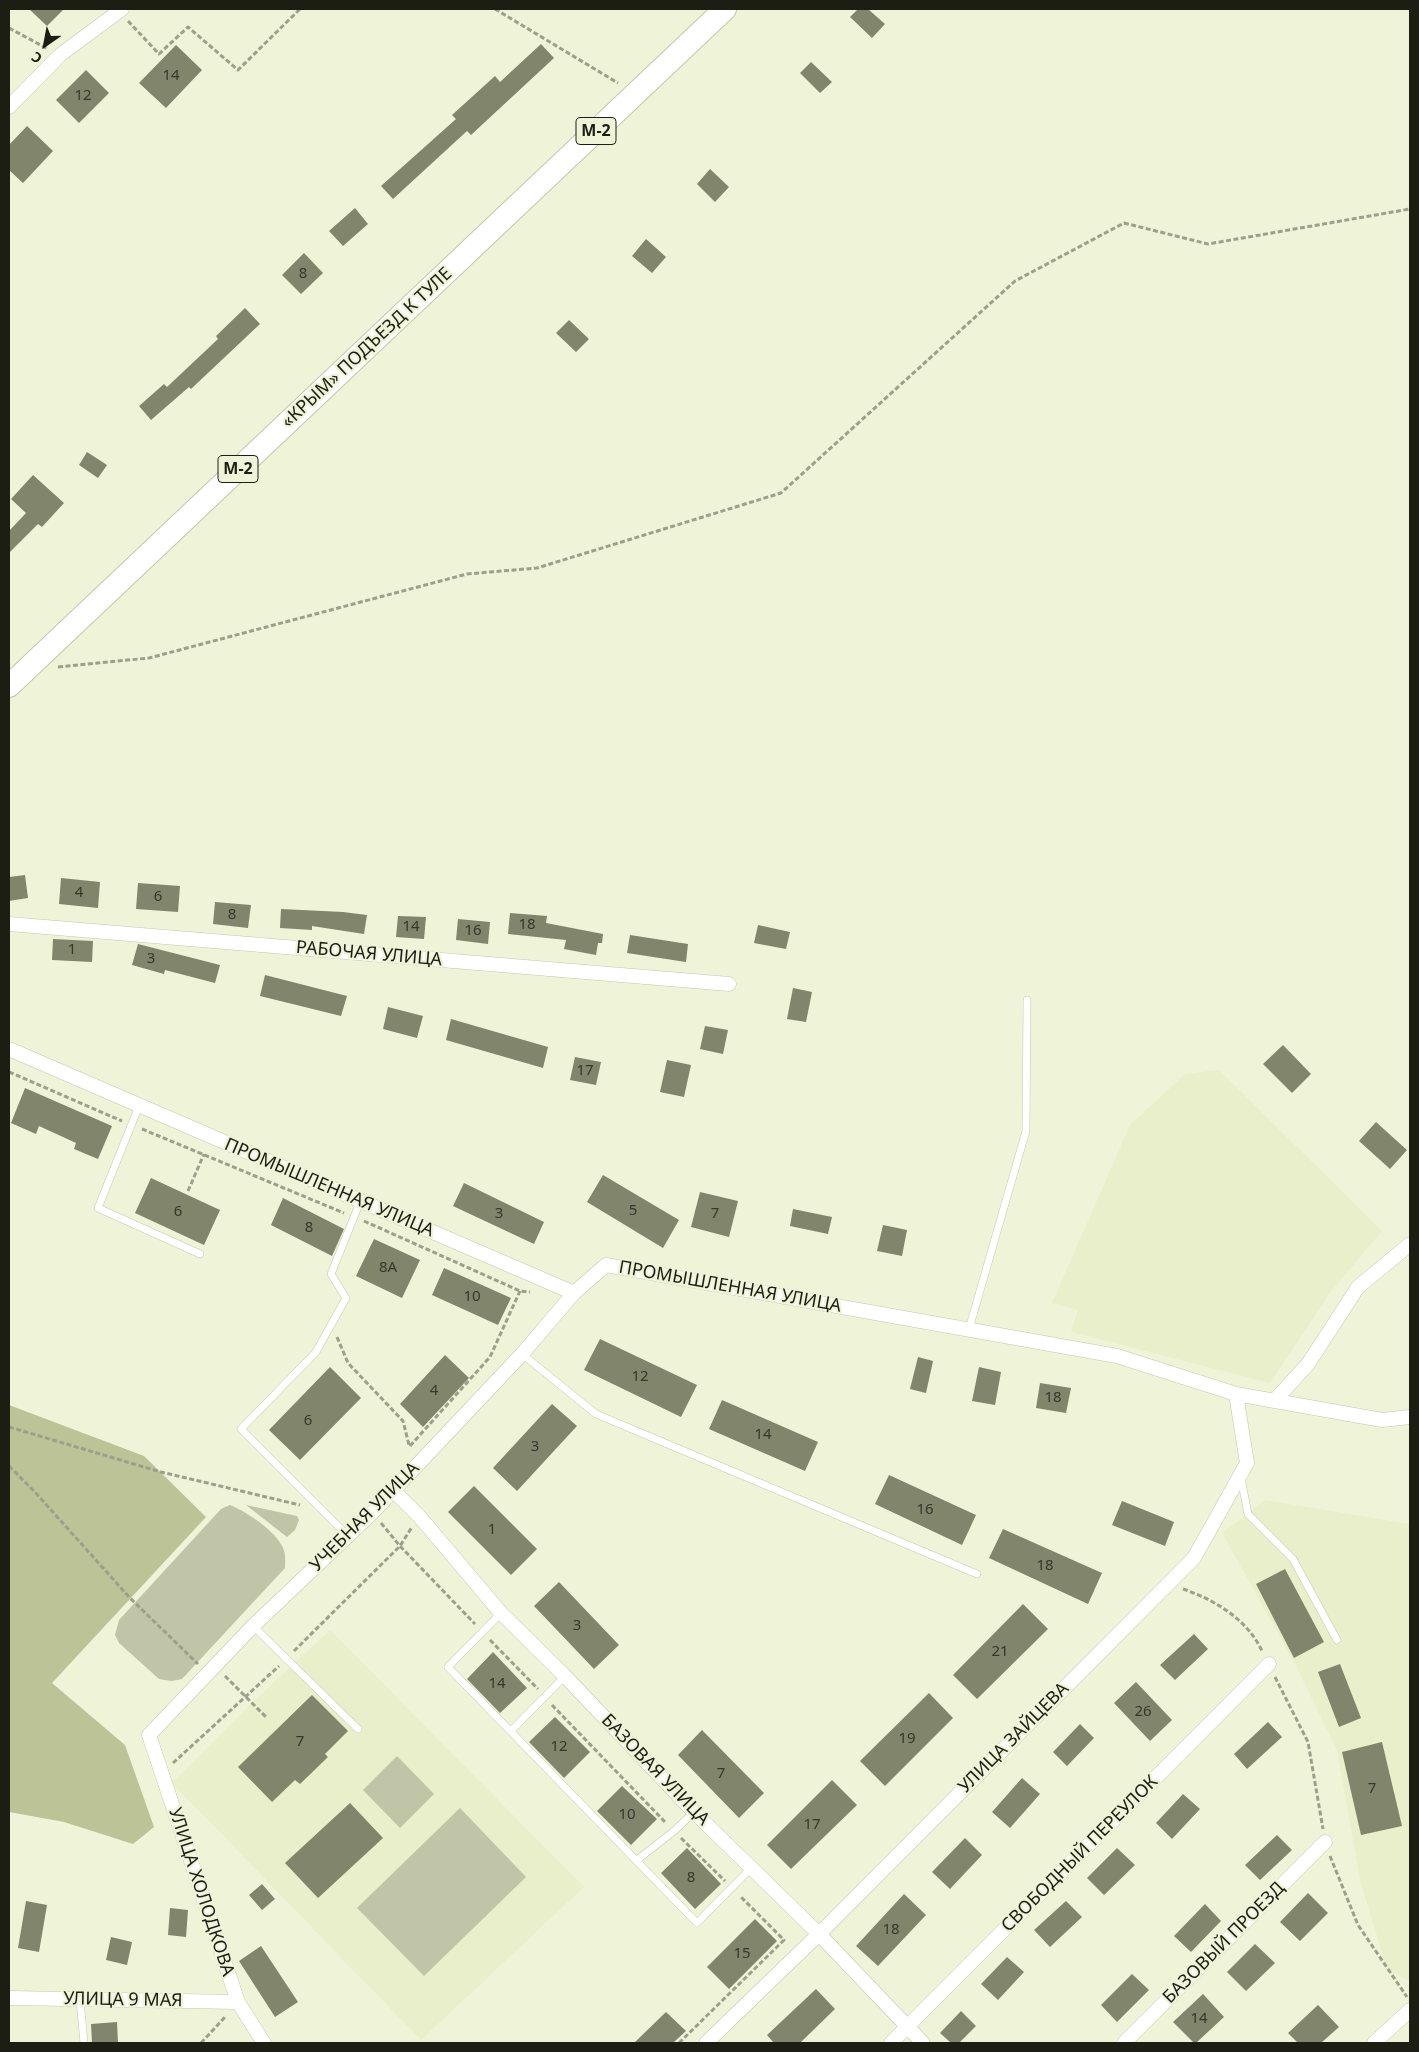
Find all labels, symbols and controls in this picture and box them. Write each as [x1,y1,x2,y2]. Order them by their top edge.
north arrow [20,20,70,70]
text: С [28,48,46,68]
house number: 14 [162,67,180,85]
house number: 12 [74,87,92,105]
road number: М-2 [576,118,616,144]
street label: «КРЫМ» ПОДЪЕЗД К ТУЛЕ [277,263,457,433]
house number: 8 [299,265,307,283]
road number: М-2 [218,456,258,482]
house number: 4 [75,884,83,902]
house number: 6 [154,888,162,906]
house number: 8 [228,906,236,924]
house number: 18 [518,916,536,934]
house number: 14 [402,918,420,936]
house number: 16 [464,922,482,940]
street label: РАБОЧАЯ УЛИЦА [295,937,443,971]
house number: 1 [68,941,76,959]
house number: 3 [147,950,155,968]
house number: 17 [576,1062,594,1080]
street label: ПРОМЫШЛЕННАЯ УЛИЦА [221,1134,437,1242]
house number: 5 [629,1202,637,1220]
house number: 6 [174,1203,182,1221]
house number: 3 [495,1205,503,1223]
house number: 7 [711,1205,719,1223]
house number: 8 [305,1219,313,1237]
street label: ПРОМЫШЛЕННАЯ УЛИЦА [617,1257,843,1317]
house number: 8А [379,1259,397,1277]
house number: 10 [463,1288,481,1306]
house number: 12 [631,1368,649,1386]
house number: 4 [430,1382,438,1400]
house number: 18 [1044,1389,1062,1407]
house number: 6 [304,1412,312,1430]
house number: 14 [754,1426,772,1444]
house number: 3 [531,1438,539,1456]
street label: УЧЕБНАЯ УЛИЦА [306,1458,424,1576]
house number: 16 [916,1501,934,1519]
house number: 1 [488,1521,496,1539]
house number: 18 [1036,1557,1054,1575]
house number: 3 [573,1617,581,1635]
house number: 21 [991,1643,1009,1661]
house number: 14 [488,1675,506,1693]
street label: УЛИЦА ЗАЙЦЕВА [954,1678,1074,1798]
house number: 26 [1134,1703,1152,1721]
street label: БАЗОВАЯ УЛИЦА [596,1710,714,1830]
house number: 19 [898,1730,916,1748]
house number: 7 [296,1733,304,1751]
house number: 12 [550,1738,568,1756]
house number: 7 [717,1765,725,1783]
street label: СВОБОДНЫЙ ПЕРЕУЛОК [997,1771,1163,1937]
house number: 7 [1368,1780,1376,1798]
street label: УЛИЦА ХОЛОДКОВА [164,1805,238,1979]
house number: 10 [618,1806,636,1824]
house number: 17 [803,1816,821,1834]
house number: 8 [687,1869,695,1887]
street label: БАЗОВЫЙ ПРОЕЗД [1159,1878,1289,2008]
house number: 18 [882,1921,900,1939]
house number: 15 [733,1945,751,1963]
street label: УЛИЦА 9 МАЯ [63,1988,183,2012]
house number: 14 [1190,2010,1208,2028]

